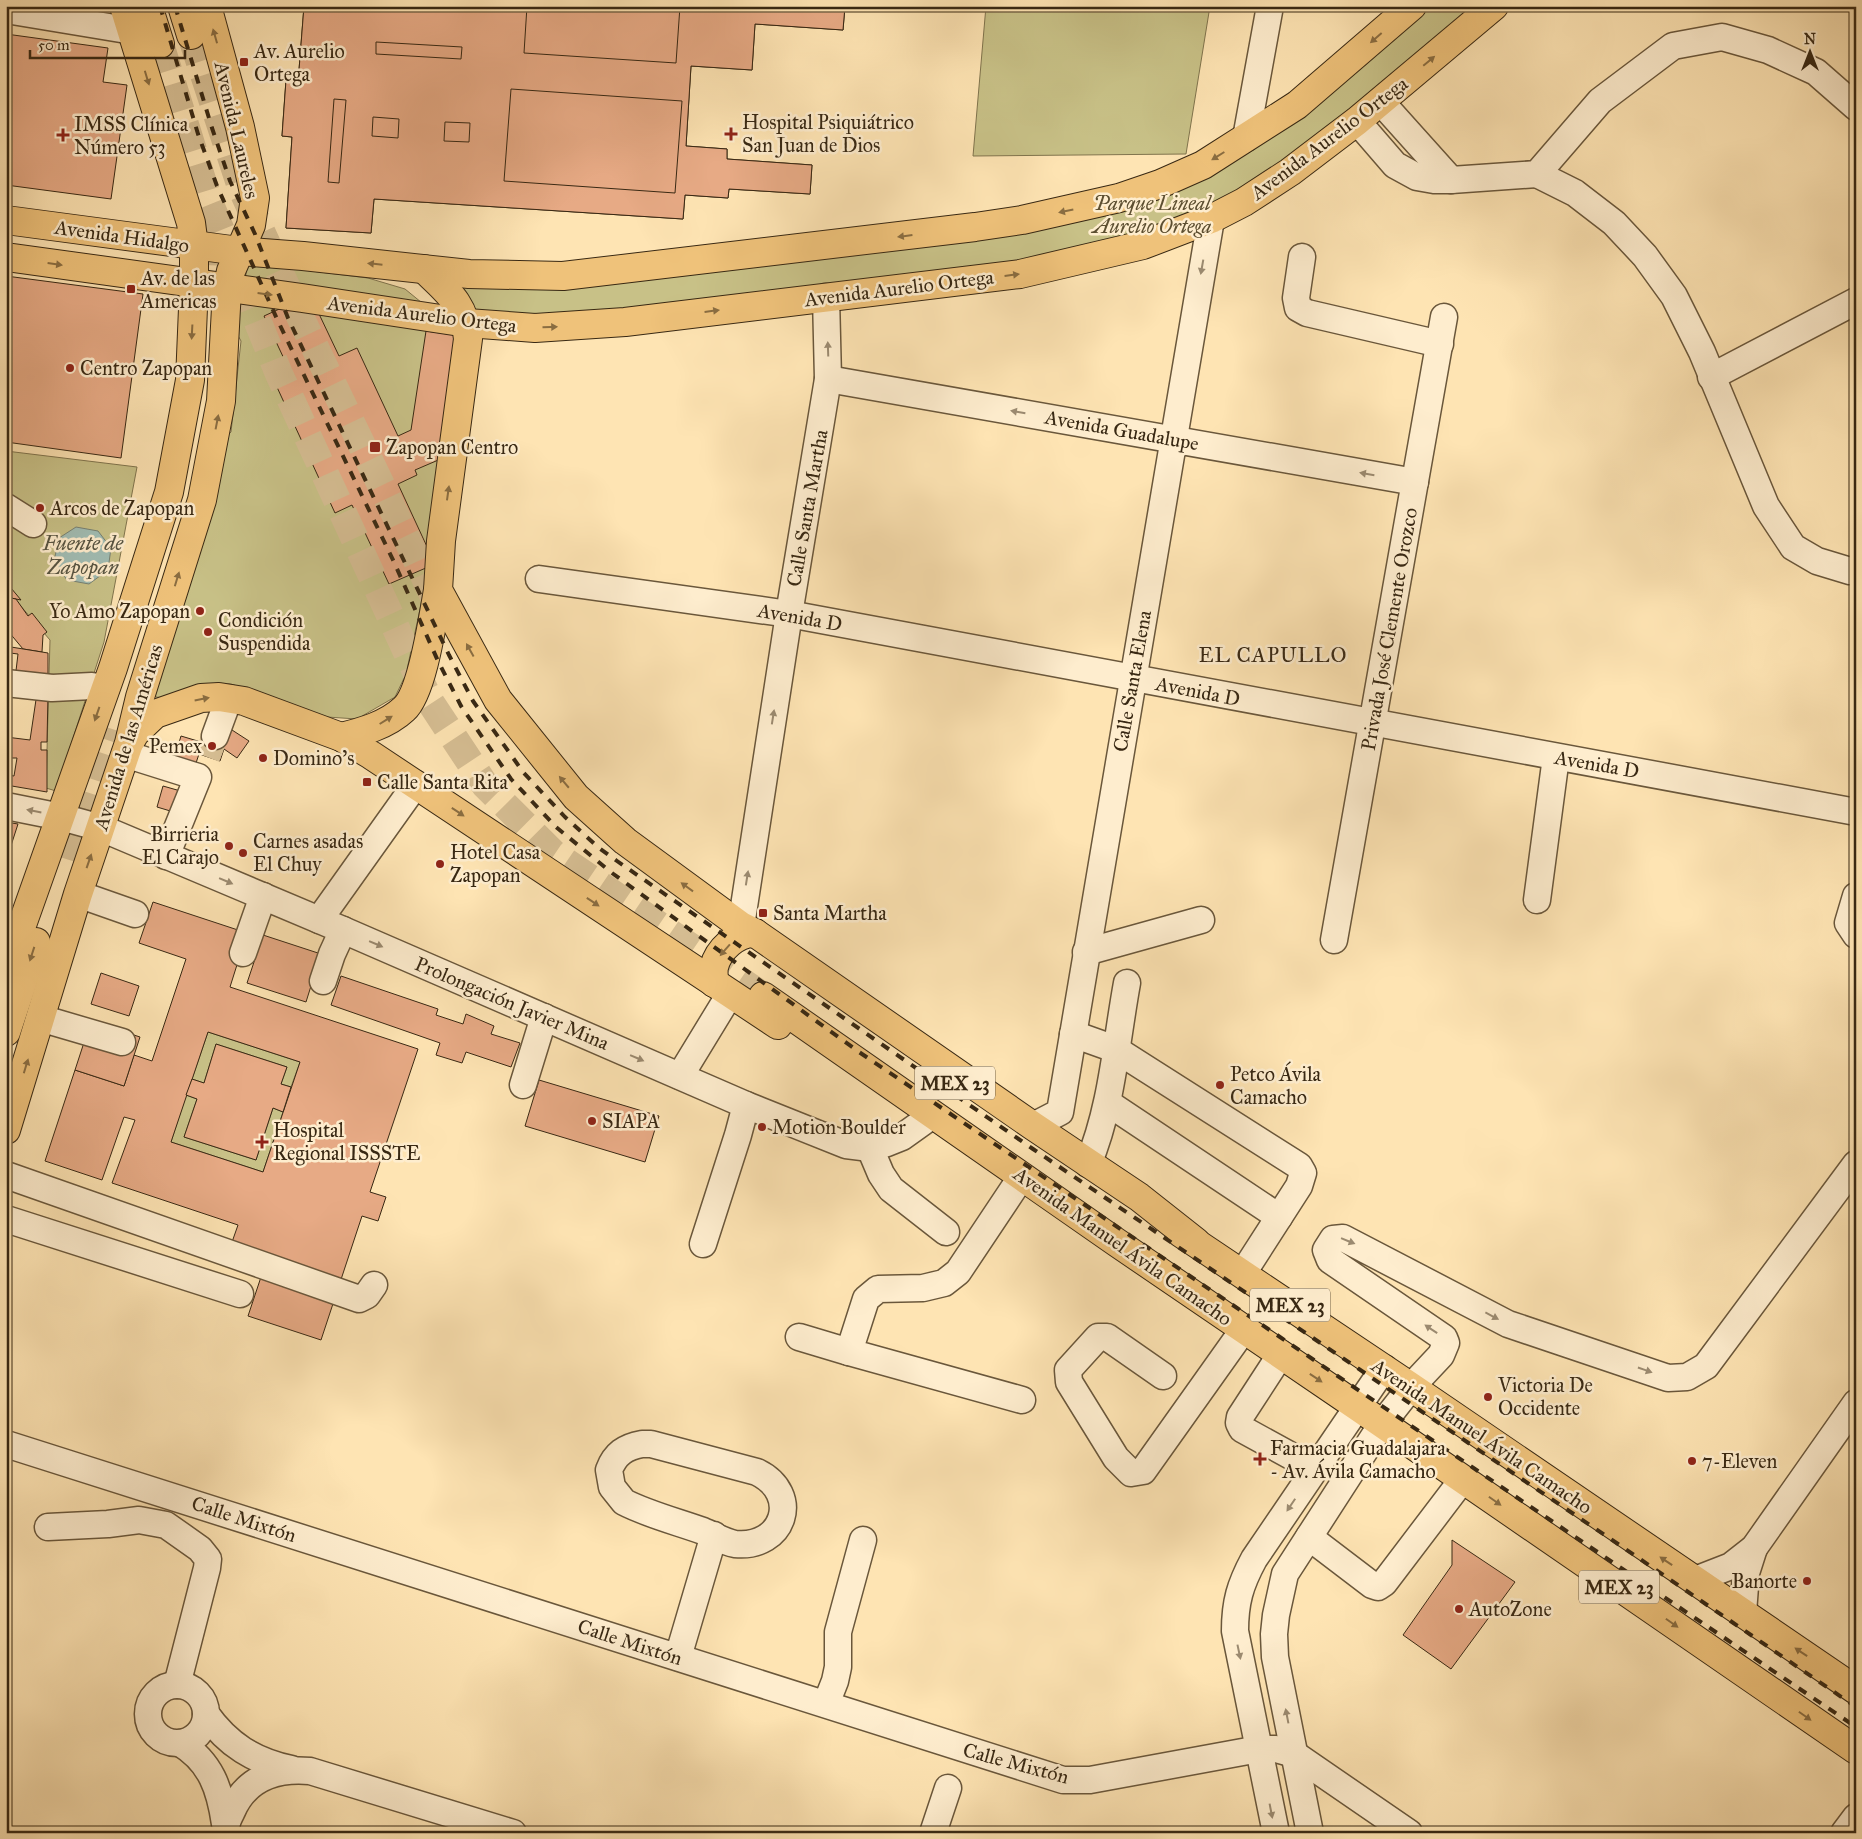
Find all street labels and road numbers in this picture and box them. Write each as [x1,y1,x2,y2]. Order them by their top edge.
street label: Avenida Laureles [209,58,264,201]
street label: Avenida Aurelio Ortega [1245,71,1413,206]
street label: Avenida Hidalgo [52,215,191,258]
street label: Avenida Aurelio Ortega [802,264,996,313]
street label: Avenida Aurelio Ortega [325,290,518,339]
street label: Avenida Guadalupe [1042,404,1201,455]
street label: Calle Santa Martha [781,427,833,588]
street label: Privada José Clemente Orozco [1356,506,1423,753]
street label: Avenida D [755,598,844,636]
street label: Calle Santa Elena [1108,608,1156,754]
street label: Avenida de las Américas [88,641,168,834]
street label: Avenida D [1153,671,1242,711]
street label: Avenida D [1552,745,1641,783]
street label: Prolongación Javier Mina [411,951,613,1056]
road number: MEX 23 [915,1066,995,1100]
street label: Avenida Manuel Ávila Camacho [1008,1160,1237,1331]
road number: MEX 23 [1250,1288,1330,1322]
street label: Avenida Manuel Ávila Camacho [1366,1352,1597,1519]
street label: Calle Mixtón [189,1491,300,1547]
road number: MEX 23 [1579,1570,1659,1604]
street label: Calle Mixtón [575,1614,686,1670]
street label: Calle Mixtón [960,1737,1072,1789]

